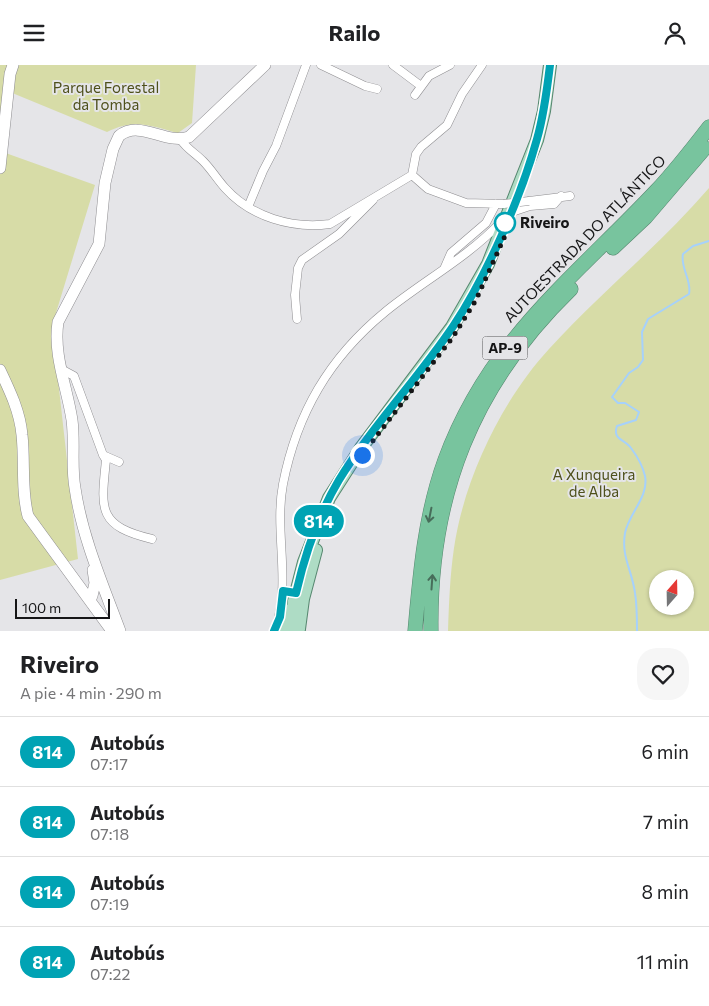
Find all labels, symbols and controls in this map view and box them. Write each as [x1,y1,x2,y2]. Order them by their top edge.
icon: menu [20,19,48,47]
text: Railo [329,19,380,46]
icon: person [661,19,689,47]
park label: Parque Forestal da Tomba [53,78,159,113]
street label: AUTOESTRADA DO ATLÁNTICO [499,150,669,325]
marker: Riveiro [494,212,516,234]
place label: Riveiro [520,213,569,231]
road number: AP-9 [482,337,528,359]
your location [350,443,375,468]
park label: A Xunqueira de Alba [553,465,635,500]
line badge: 814 [290,505,348,537]
one-way arrow [425,507,434,523]
text: 814 [304,510,334,532]
north arrow [649,570,694,615]
map controls [649,570,694,615]
one-way arrow [427,575,436,591]
scale bar [15,596,110,619]
text: 100 m [22,599,61,616]
button: heart [637,648,689,700]
text: Riveiro [20,649,99,678]
text: A pie · 4 min · 290 m [20,683,162,702]
text: Autobús [90,731,165,754]
text: 6 min [641,740,689,763]
text: 814 [32,741,63,763]
text: 07:17 [90,754,128,773]
text: Autobús [90,801,165,824]
text: 7 min [643,810,689,833]
text: 814 [32,811,63,833]
text: 07:18 [90,824,129,843]
text: Autobús [90,871,165,894]
text: 8 min [641,880,689,903]
text: 814 [32,881,63,903]
text: 07:19 [90,894,129,913]
text: Autobús [90,941,165,964]
text: 11 min [637,950,689,973]
text: 814 [32,951,63,973]
text: 07:22 [90,964,130,983]

